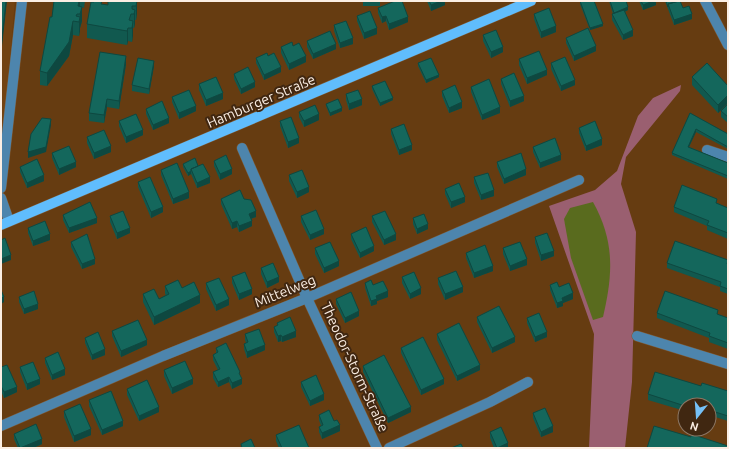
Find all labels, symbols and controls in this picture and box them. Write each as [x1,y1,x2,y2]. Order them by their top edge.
street label: Hamburger Straße [204,71,318,131]
street label: Mittelweg [252,271,318,311]
street label: Theodor-Storm-Straße [318,300,392,434]
north arrow [677,397,717,437]
text: N [688,420,700,434]

